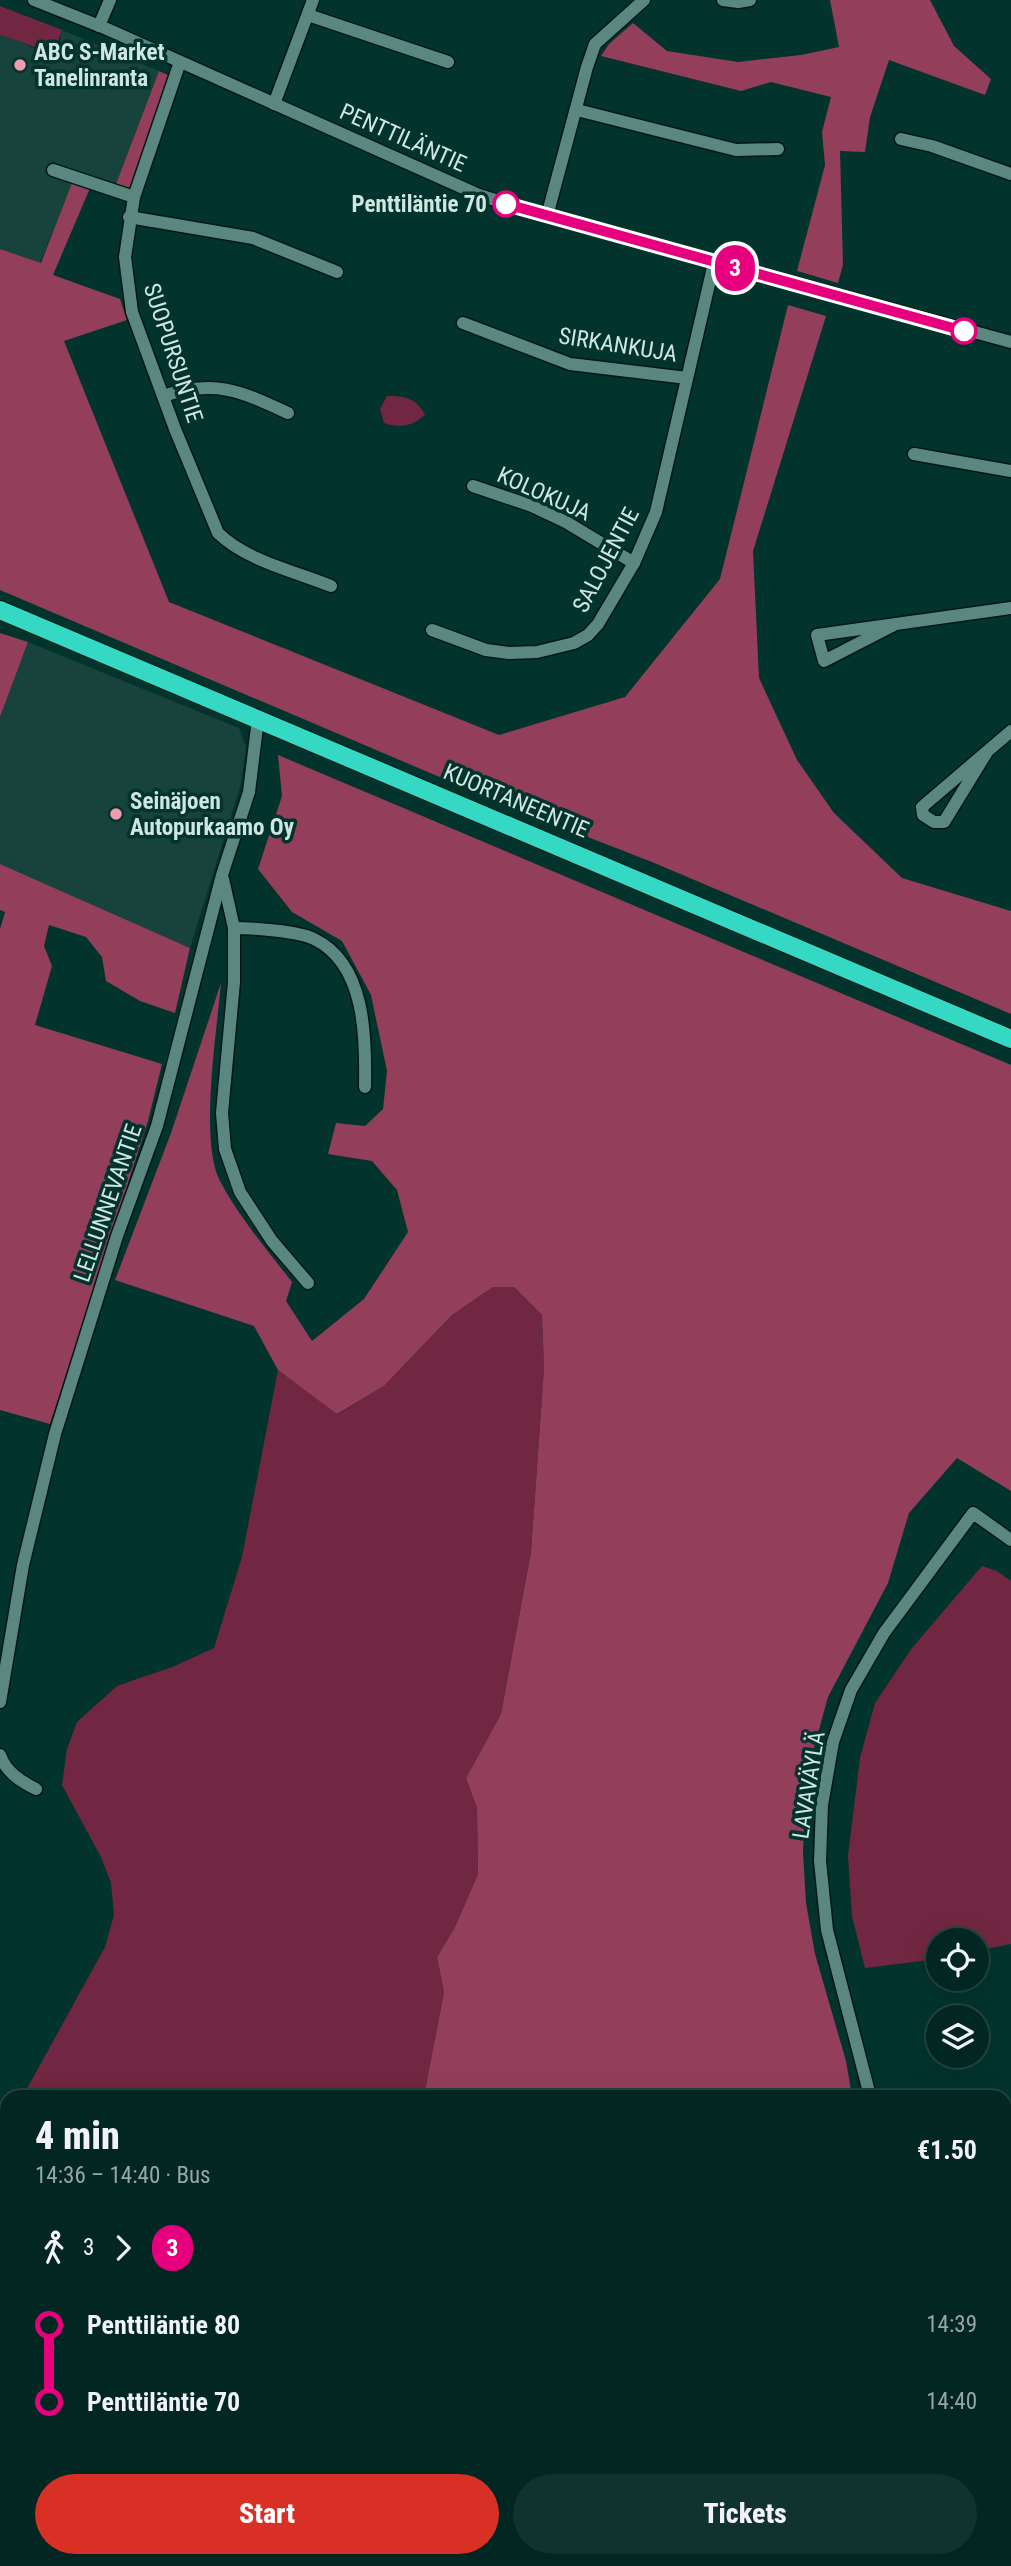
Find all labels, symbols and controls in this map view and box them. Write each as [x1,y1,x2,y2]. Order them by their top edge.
place label: ABC S-Market Tanelinranta [34,39,164,92]
marker: ABC S-Market Tanelinranta [12,57,28,73]
street label: PENTTILÄNTIE [336,98,470,178]
place label: Penttiläntie 70 [351,191,487,218]
marker: Penttiläntie 70 [493,191,519,217]
line badge: 3 [712,245,758,291]
text: 3 [729,254,741,282]
street label: SUOPURSUNTIE [138,280,208,426]
unlabelled marker [951,318,977,344]
street label: SIRKANKUJA [557,322,679,368]
street label: KOLOKUJA [493,461,595,527]
street label: SALOJENTIE [567,503,645,617]
street label: KUORTANEENTIE [439,758,593,844]
place label: Seinäjoen Autopurkaamo Oy [130,788,295,841]
marker: Seinäjoen Autopurkaamo Oy [108,806,124,822]
street label: LELLUNNEVANTIE [68,1121,148,1285]
street label: LAVAVÄYLÄ [787,1729,831,1841]
map controls [926,1928,989,2068]
button: locate [926,1928,989,1991]
button: layers [926,2005,989,2068]
text: 4 min [35,2114,120,2158]
text: €1.50 [917,2135,977,2165]
text: 14:36 – 14:40 · Bus [35,2162,211,2189]
icon: walk [35,2229,73,2267]
icon: forward [104,2229,142,2267]
text: 3 [83,2234,94,2261]
text: 3 [166,2234,179,2262]
text: Penttiläntie 80 [87,2310,240,2340]
text: 14:39 [926,2311,977,2338]
text: Penttiläntie 70 [87,2387,240,2417]
text: 14:40 [926,2388,977,2415]
button: Start [35,2474,499,2554]
button: Tickets [513,2474,977,2554]

